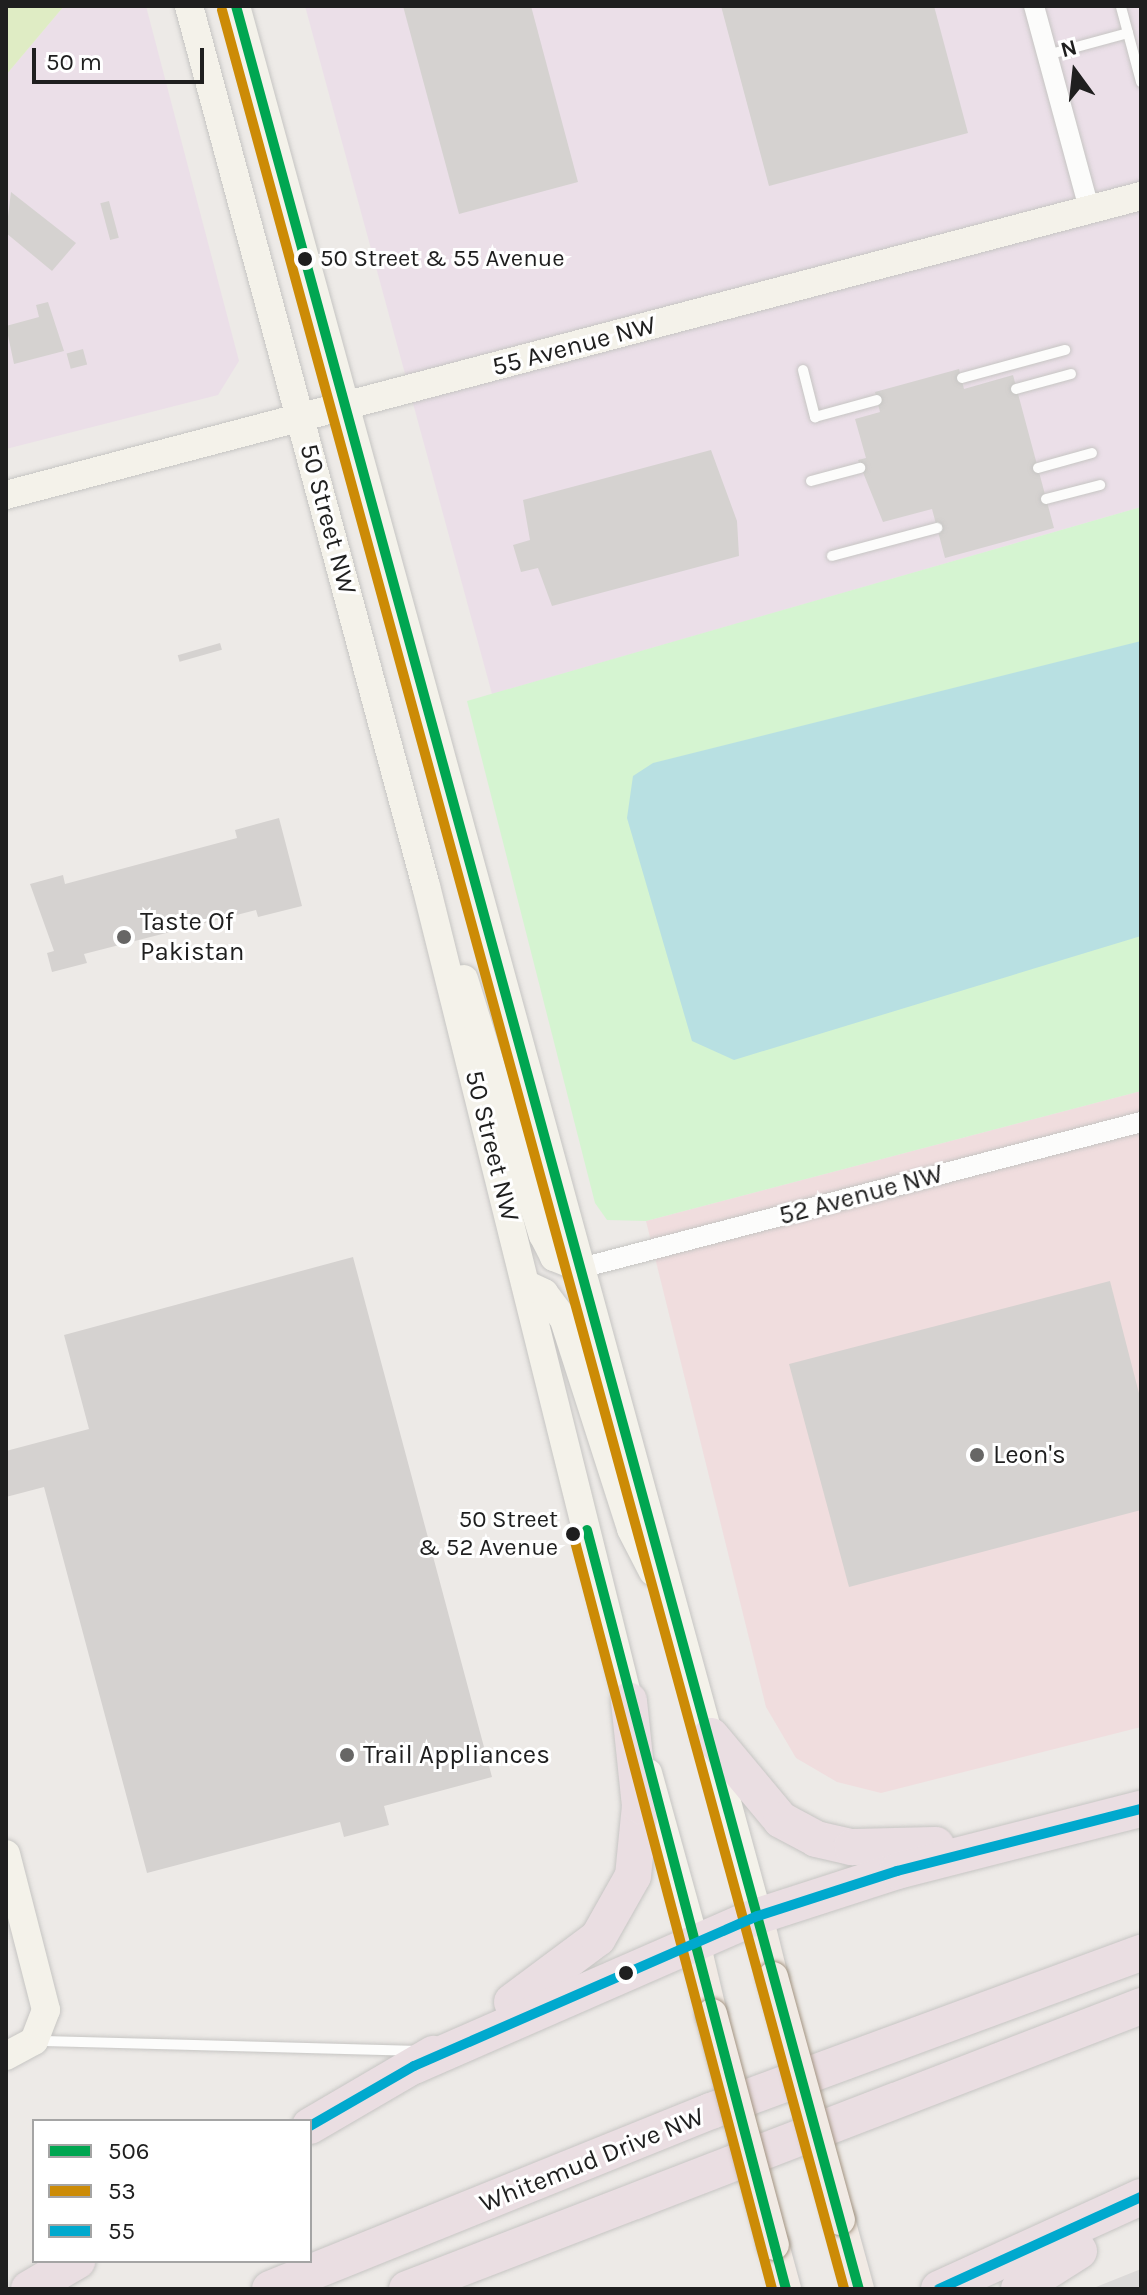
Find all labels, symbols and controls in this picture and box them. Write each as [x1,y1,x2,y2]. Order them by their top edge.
scale bar [36,32,208,82]
north arrow [1035,32,1115,112]
text: N [1058,34,1080,63]
text: 50 m [46,48,102,76]
place label: 50 Street & 55 Avenue [320,245,564,273]
marker: 50 Street & 55 Avenue [297,251,313,267]
street label: 55 Avenue NW [489,309,659,383]
street label: 50 Street NW [293,440,363,598]
place label: Taste Of Pakistan [140,906,245,968]
marker: Taste Of Pakistan [115,928,133,946]
street label: 50 Street NW [458,1067,526,1225]
street label: 52 Avenue NW [775,1158,947,1232]
place label: Leon's [993,1439,1066,1471]
marker: Leon's [968,1446,986,1464]
place label: 50 Street & 52 Avenue [418,1506,558,1562]
marker: 50 Street & 52 Avenue [565,1526,581,1542]
place label: Trail Appliances [363,1739,550,1771]
marker: Trail Appliances [338,1746,356,1764]
unlabelled marker [618,1965,634,1981]
street label: Whitemud Drive NW [475,2101,709,2219]
legend [32,2119,312,2263]
text: 506 [108,2137,150,2165]
text: 53 [108,2177,136,2205]
text: 55 [108,2217,135,2245]

